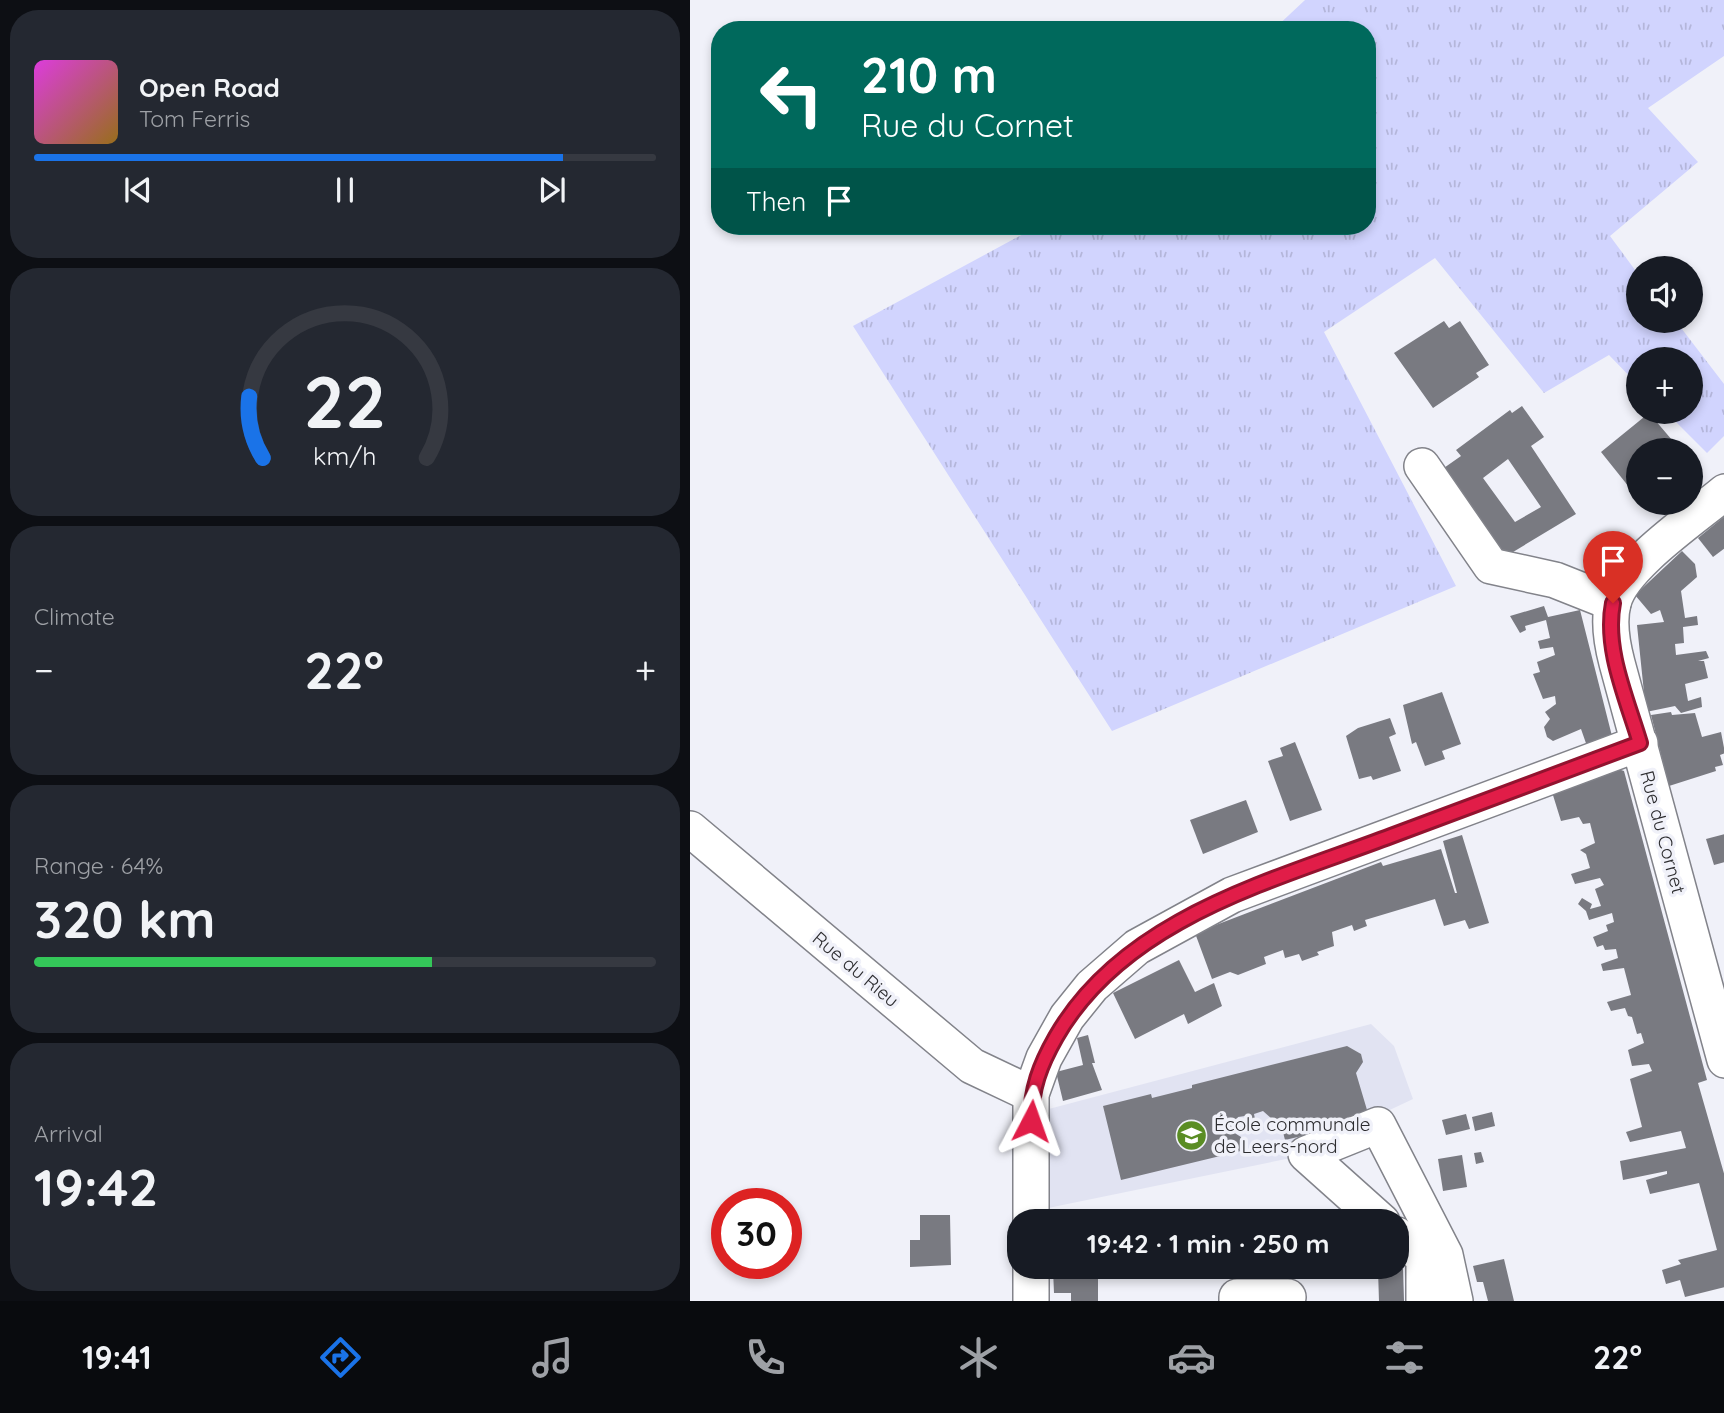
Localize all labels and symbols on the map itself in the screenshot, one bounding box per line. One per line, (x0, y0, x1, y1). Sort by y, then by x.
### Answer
pin (1583, 531, 1643, 603)
street label: Rue du Cornet (1635, 768, 1691, 896)
street label: Rue du Rieu (808, 926, 904, 1012)
position arrow (994, 1084, 1068, 1158)
place label: École communale de Leers-nord (1214, 1112, 1370, 1158)
school or university icon: École communale de Leers-nord (1174, 1118, 1208, 1152)
speed limit sign: 30 (711, 1188, 802, 1279)

